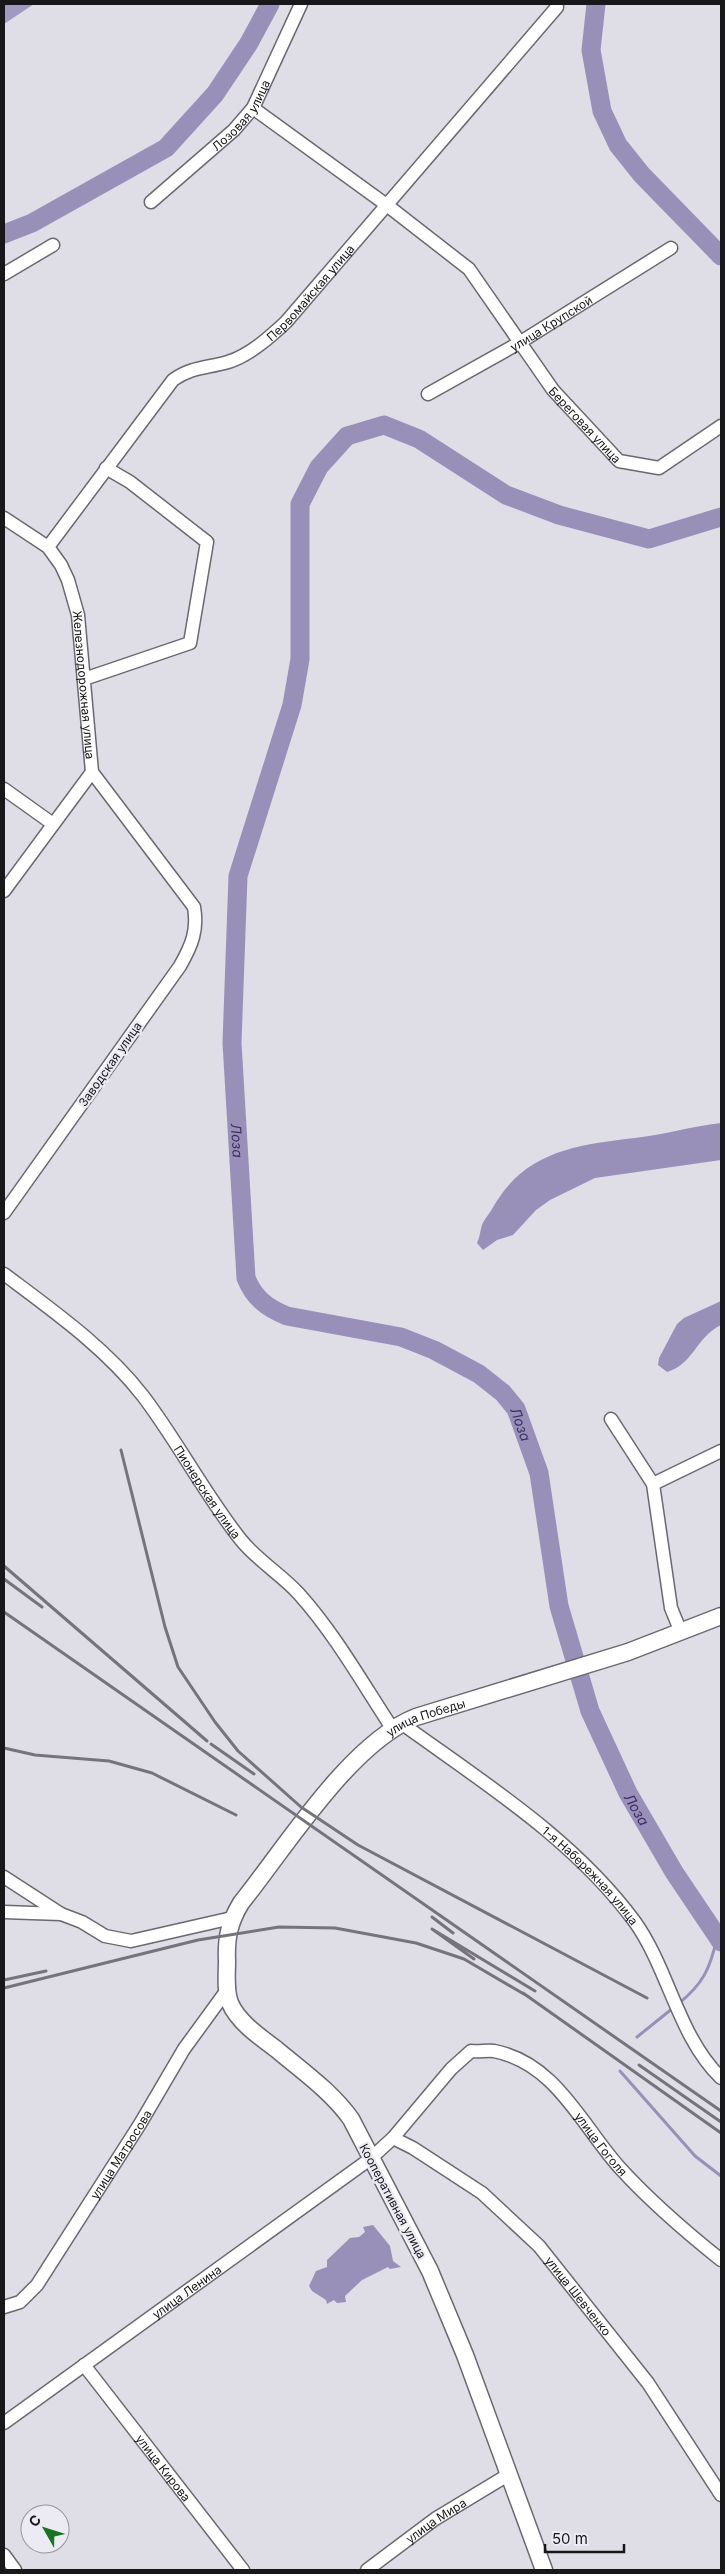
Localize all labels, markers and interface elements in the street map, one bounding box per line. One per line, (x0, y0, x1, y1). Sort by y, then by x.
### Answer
street label: Лозовая улица (208, 77, 273, 154)
street label: Первомайская улица (263, 241, 357, 344)
street label: улица Крупской (507, 292, 595, 354)
street label: Береговая улица (546, 383, 624, 466)
street label: Железнодорожная улица (70, 610, 98, 760)
street label: Заводская улица (75, 1019, 145, 1109)
water label: Лоза (228, 1123, 247, 1159)
water label: Лоза (508, 1405, 535, 1443)
street label: Пионерская улица (171, 1442, 244, 1541)
street label: улица Победы (383, 1695, 467, 1739)
water label: Лоза (621, 1790, 654, 1829)
street label: 1-я Набережная улица (540, 1823, 642, 1928)
street label: улица Матросова (87, 2107, 154, 2202)
street label: улица Гоголя (572, 2109, 631, 2179)
street label: Кооперативная улица (356, 2141, 430, 2261)
street label: улица Шевченко (542, 2253, 615, 2338)
street label: улица Ленина (149, 2261, 224, 2321)
street label: улица Кирова (133, 2431, 194, 2504)
street label: улица Мира (403, 2495, 469, 2546)
north arrow (20, 2504, 70, 2554)
text: С (25, 2511, 44, 2530)
scale bar (545, 2522, 624, 2554)
text: 50 m (552, 2529, 588, 2548)

